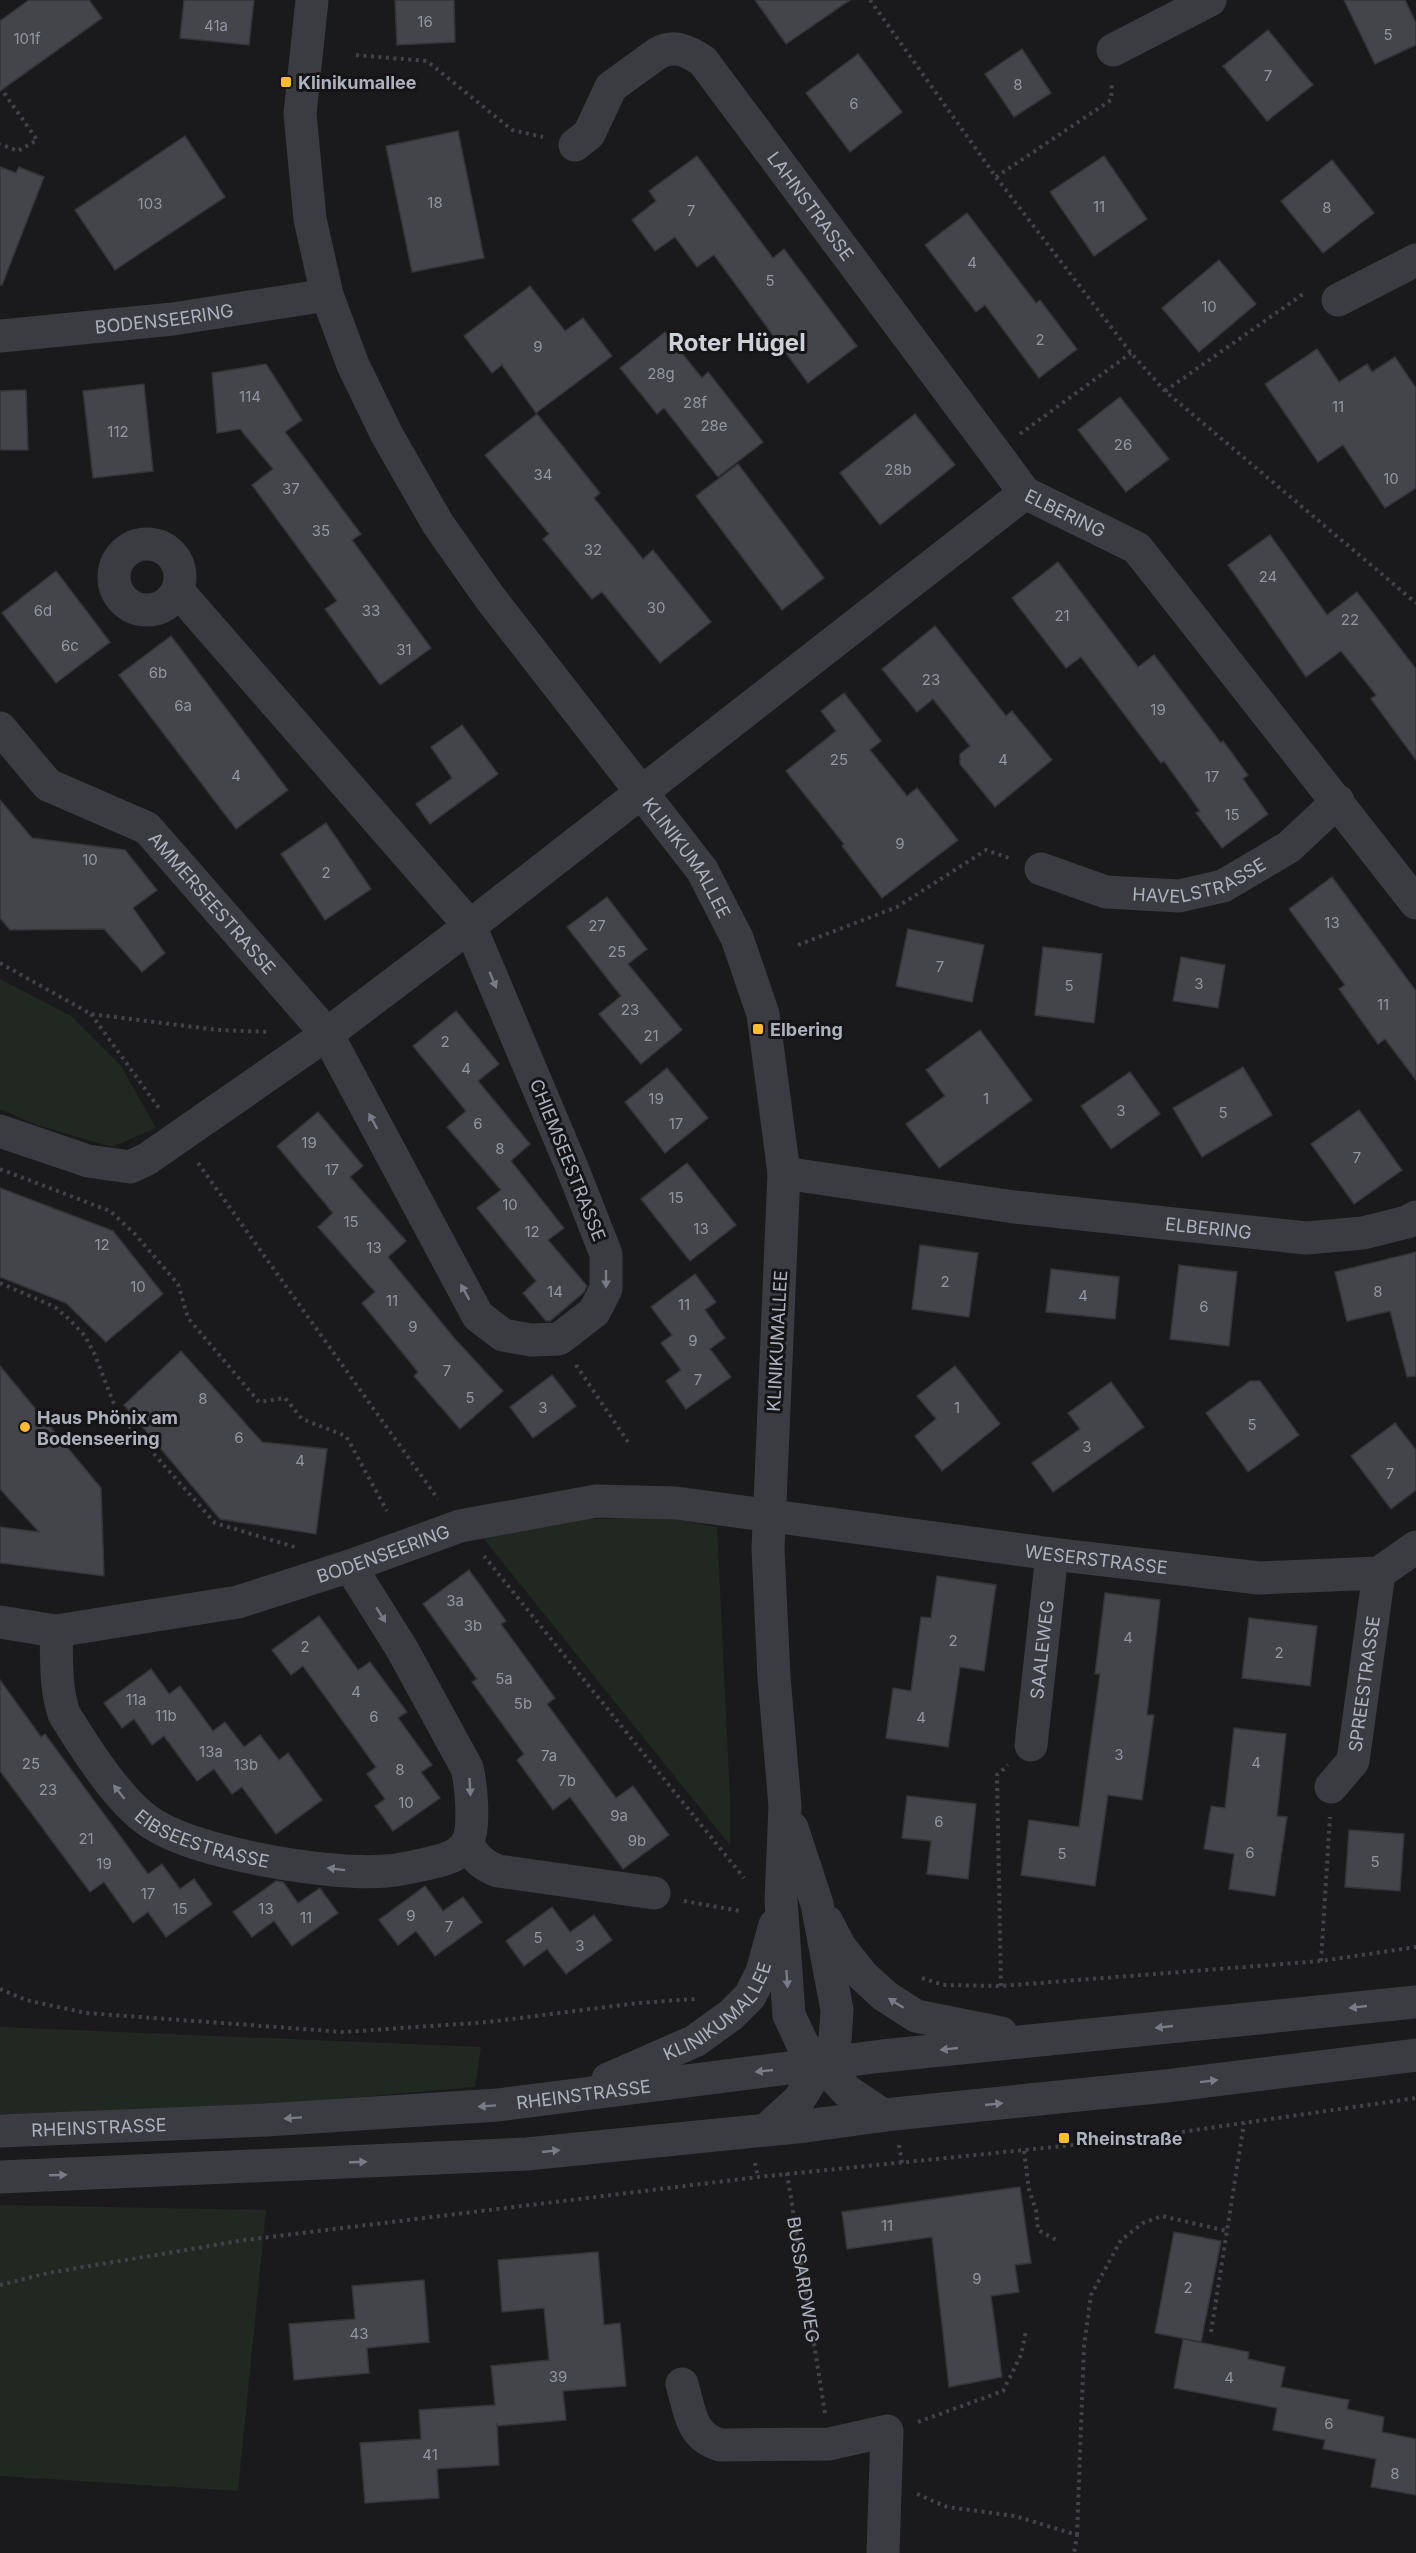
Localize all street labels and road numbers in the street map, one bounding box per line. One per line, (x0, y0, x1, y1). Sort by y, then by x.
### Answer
street label: LAHNSTRASSE (764, 147, 858, 265)
street label: BODENSEERING (94, 299, 235, 337)
street label: ELBERING (1022, 484, 1109, 541)
street label: KLINIKUMALLEE (639, 793, 735, 922)
street label: AMMERSEESTRASSE (145, 828, 280, 978)
street label: HAVELSTRASSE (1132, 853, 1269, 907)
street label: CHIEMSEESTRASSE (526, 1076, 610, 1244)
street label: ELBERING (1164, 1213, 1253, 1243)
street label: KLINIKUMALLEE (763, 1270, 791, 1412)
street label: BODENSEERING (314, 1520, 452, 1587)
street label: WESERSTRASSE (1024, 1540, 1169, 1578)
street label: SAALEWEG (1026, 1599, 1057, 1700)
street label: SPREESTRASSE (1344, 1614, 1383, 1753)
street label: EIBSEESTRASSE (131, 1804, 271, 1871)
street label: KLINIKUMALLEE (660, 1960, 775, 2064)
street label: RHEINSTRASSE (515, 2075, 652, 2113)
street label: RHEINSTRASSE (31, 2114, 167, 2140)
street label: BUSSARDWEG (784, 2215, 824, 2344)

